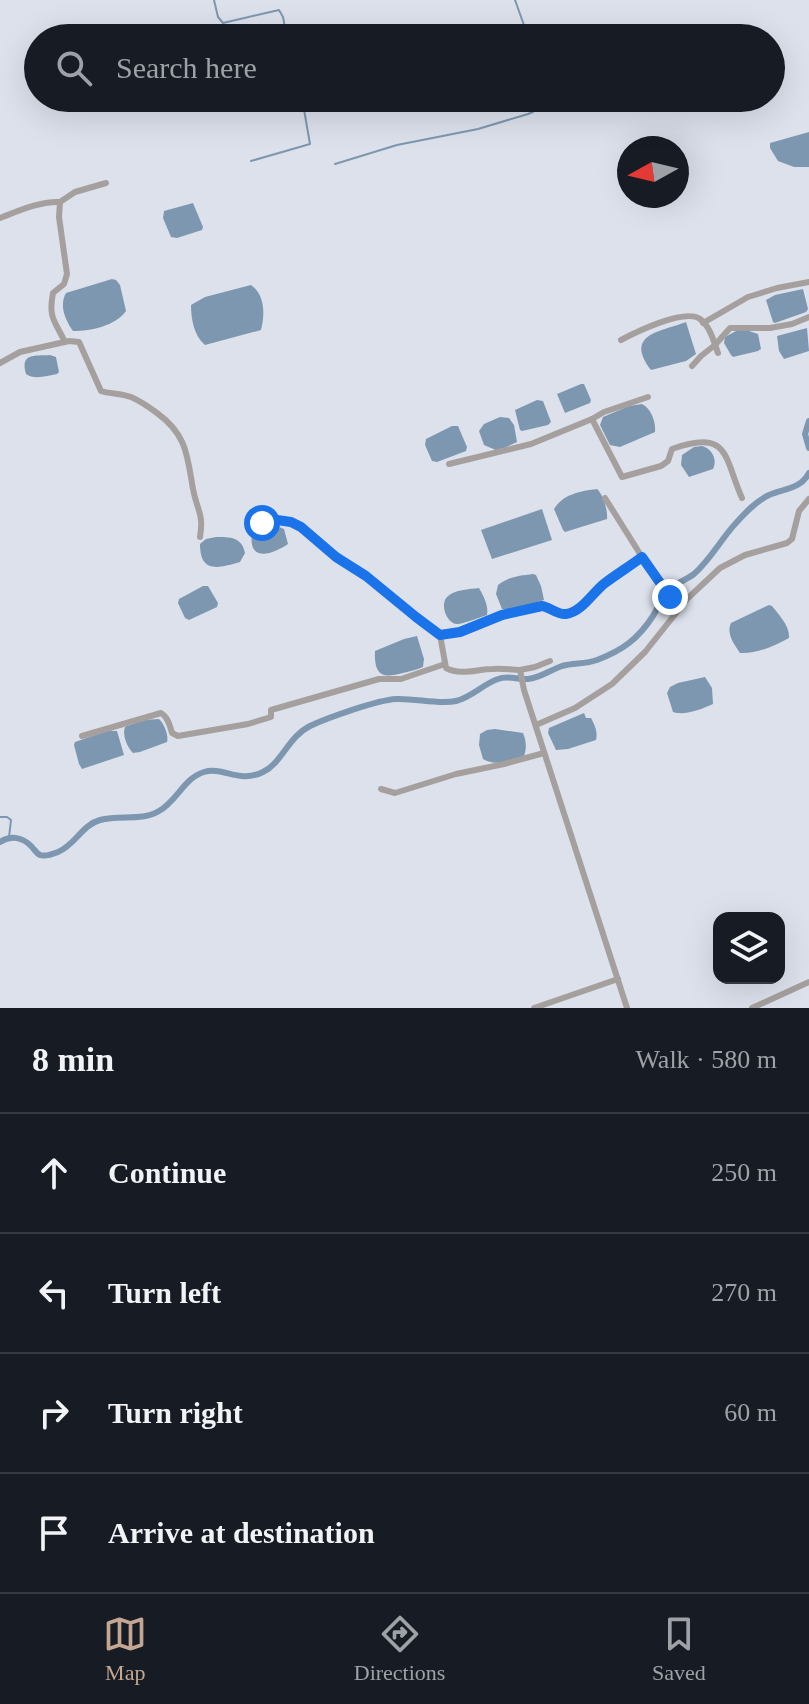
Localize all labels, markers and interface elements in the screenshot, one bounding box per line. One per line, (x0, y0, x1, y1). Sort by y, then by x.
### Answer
search box (24, 24, 785, 112)
icon: search (52, 46, 96, 90)
text: Search here (116, 51, 257, 84)
north arrow (617, 136, 689, 208)
route start (244, 505, 280, 541)
route end (652, 579, 688, 615)
map controls (713, 912, 785, 984)
button: layers (713, 912, 785, 984)
text: 8 min (32, 1041, 114, 1078)
text: Walk · 580 m (635, 1045, 777, 1074)
icon: ahead (32, 1151, 76, 1195)
text: Continue (108, 1156, 226, 1189)
text: 250 m (711, 1158, 777, 1187)
icon: left (32, 1271, 76, 1315)
text: Turn left (108, 1276, 221, 1309)
text: 270 m (711, 1278, 777, 1307)
icon: right (32, 1391, 76, 1435)
text: Turn right (108, 1396, 243, 1429)
text: 60 m (724, 1398, 777, 1427)
icon: arrive (32, 1511, 76, 1555)
text: Arrive at destination (108, 1516, 375, 1549)
tab: Map (103, 1612, 147, 1686)
tab: Directions (354, 1612, 445, 1686)
tab: Saved (652, 1612, 706, 1686)

